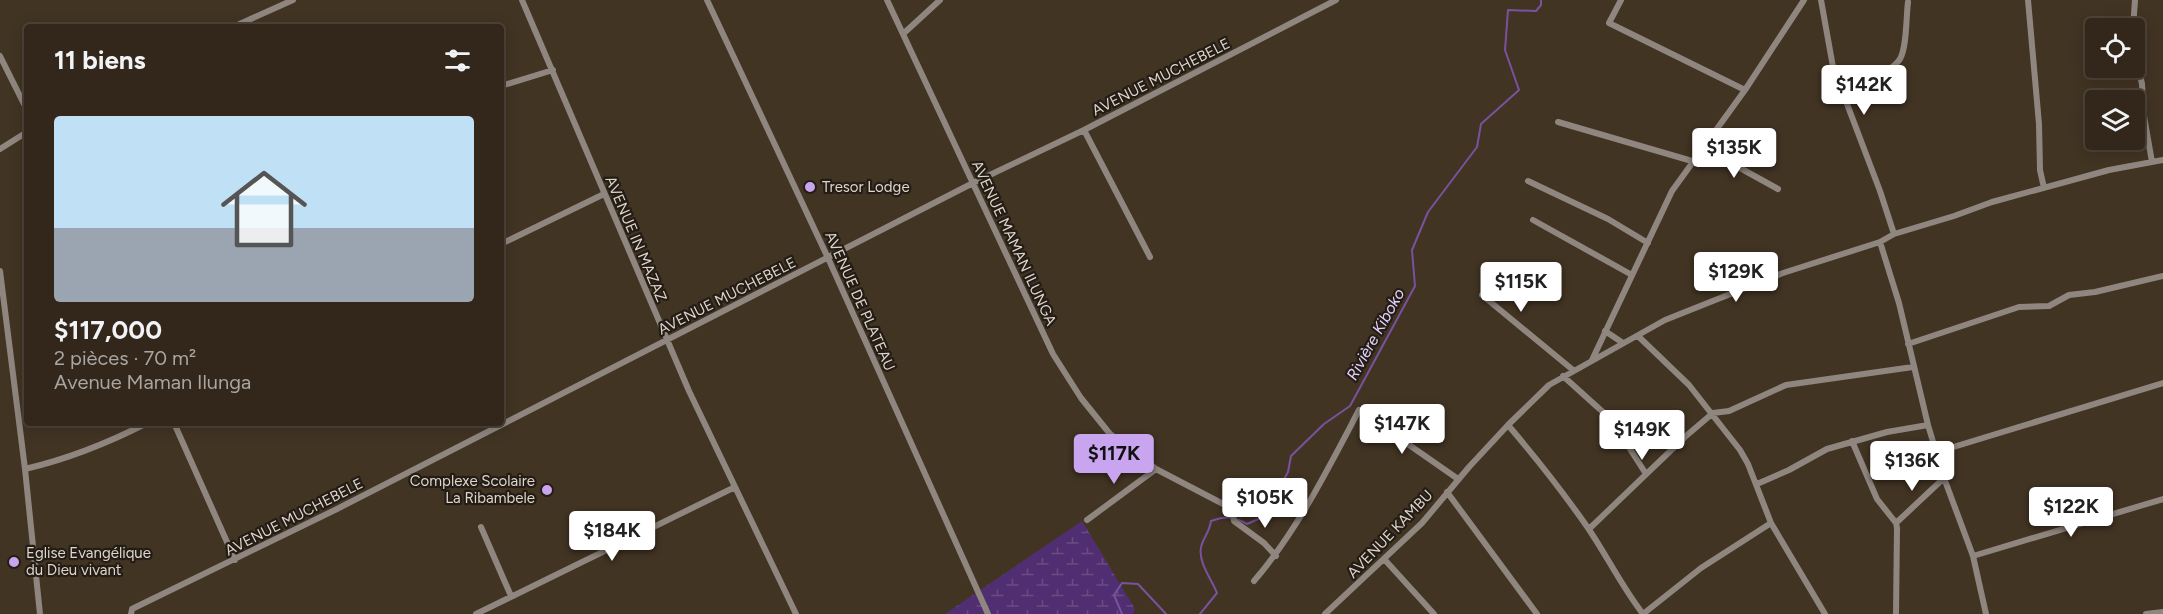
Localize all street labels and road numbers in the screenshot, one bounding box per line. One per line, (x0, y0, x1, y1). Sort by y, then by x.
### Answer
street label: AVENUE MUCHEBELE (1089, 34, 1233, 120)
street label: AVENUE MAMAN ILUNGA (968, 158, 1060, 328)
street label: AVENUE IN MAZAZ (601, 173, 671, 305)
street label: AVENUE DE PLATEAU (821, 228, 899, 374)
street label: AVENUE MUCHEBELE (655, 253, 799, 339)
street label: AVENUE MUCHEBELE (222, 474, 366, 560)
street label: AVENUE KAMBU (1343, 486, 1437, 582)

